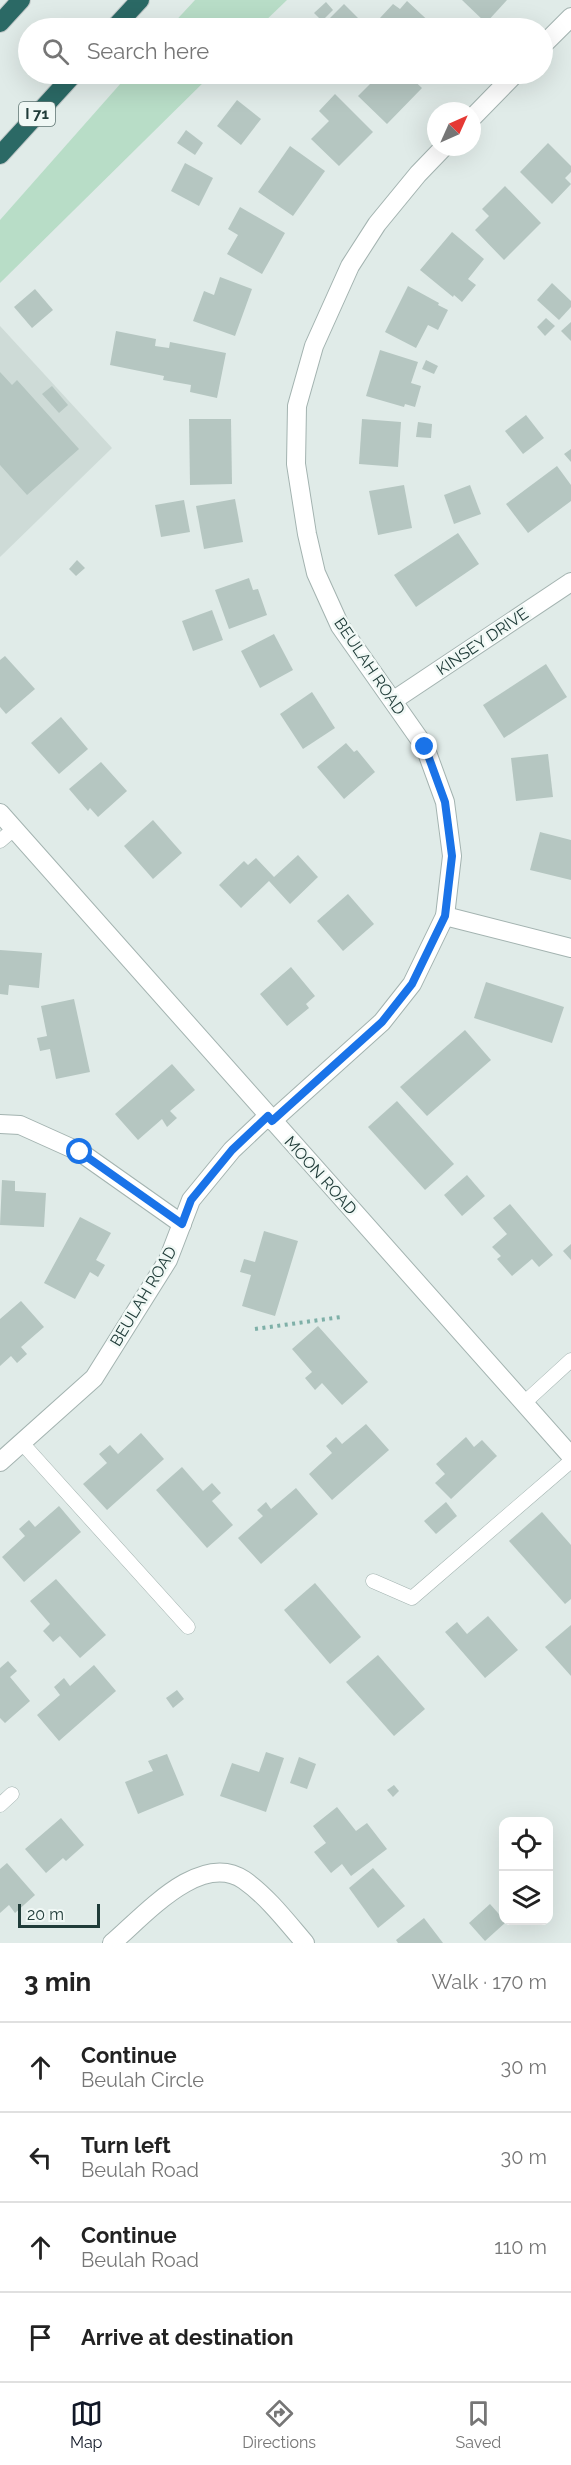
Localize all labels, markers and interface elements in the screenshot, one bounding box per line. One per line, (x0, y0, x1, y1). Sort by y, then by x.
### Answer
search box (18, 18, 553, 84)
icon: search (39, 35, 72, 68)
text: Search here (87, 38, 209, 64)
road number: I 71 (19, 102, 55, 126)
north arrow (427, 102, 481, 156)
street label: KINSEY DRIVE (433, 604, 532, 679)
street label: BEULAH ROAD (330, 614, 409, 718)
route end (411, 733, 437, 759)
street label: MOON ROAD (281, 1132, 361, 1218)
route start (66, 1138, 92, 1164)
street label: BEULAH ROAD (106, 1243, 181, 1350)
map controls (499, 1817, 553, 1925)
button: locate (499, 1817, 553, 1871)
button: layers (499, 1871, 553, 1925)
scale bar (18, 1901, 100, 1928)
text: 20 m (27, 1905, 64, 1924)
text: 3 min (24, 1967, 91, 1997)
text: Walk · 170 m (431, 1970, 547, 1994)
text: Continue (81, 2042, 177, 2068)
icon: ahead (24, 2051, 57, 2084)
text: 30 m (501, 2055, 547, 2079)
text: Beulah Circle (81, 2068, 204, 2092)
text: Turn left (81, 2132, 171, 2158)
icon: left (24, 2141, 57, 2174)
text: 30 m (501, 2145, 547, 2169)
text: Beulah Road (81, 2158, 199, 2182)
text: Continue (81, 2222, 177, 2248)
icon: ahead (24, 2231, 57, 2264)
text: 110 m (494, 2235, 547, 2259)
text: Beulah Road (81, 2248, 199, 2272)
icon: arrive (24, 2321, 57, 2354)
text: Arrive at destination (81, 2324, 294, 2350)
tab: Map (70, 2397, 103, 2452)
tab: Directions (242, 2397, 316, 2452)
tab: Saved (455, 2397, 501, 2452)

